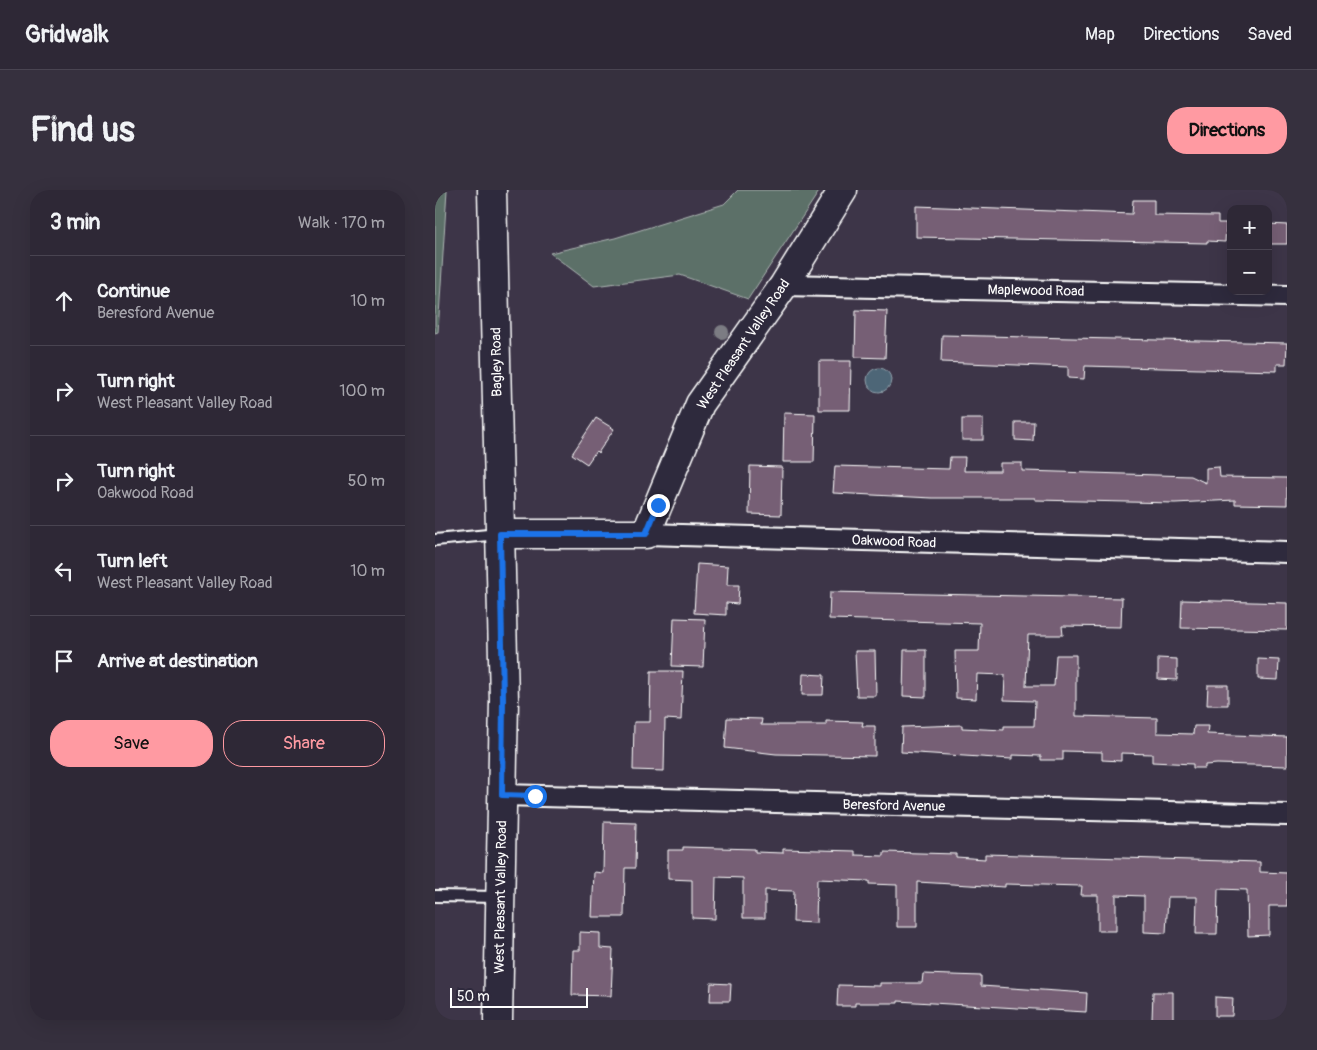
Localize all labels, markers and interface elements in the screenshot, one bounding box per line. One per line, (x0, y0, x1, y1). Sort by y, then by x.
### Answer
text: Gridwalk (25, 20, 109, 49)
text: Map (1085, 23, 1115, 46)
text: Directions (1143, 23, 1219, 46)
text: Saved (1247, 23, 1292, 46)
button: Directions (1167, 107, 1287, 154)
text: Find us (30, 108, 135, 152)
map controls (1227, 205, 1272, 295)
button: + (1227, 205, 1272, 250)
text: 3 min (50, 209, 100, 236)
text: Walk · 170 m (298, 213, 385, 233)
button: − (1227, 250, 1272, 295)
street label: West Pleasant Valley Road (693, 276, 793, 413)
text: Continue (97, 279, 170, 303)
street label: Maplewood Road (987, 281, 1085, 300)
icon: ahead (50, 287, 78, 315)
text: 10 m (350, 291, 385, 311)
text: Beresford Avenue (97, 303, 214, 323)
street label: Bagley Road (487, 327, 506, 397)
text: Turn right (97, 369, 175, 393)
icon: right (50, 377, 78, 405)
text: 100 m (339, 381, 385, 401)
text: West Pleasant Valley Road (97, 393, 273, 413)
text: Turn right (97, 459, 175, 483)
icon: right (50, 467, 78, 495)
text: 50 m (348, 471, 385, 491)
text: Oakwood Road (97, 483, 194, 503)
route end (647, 494, 670, 517)
street label: Oakwood Road (851, 532, 937, 551)
text: Turn left (97, 549, 167, 573)
icon: left (50, 557, 78, 585)
text: 10 m (350, 561, 385, 581)
text: West Pleasant Valley Road (97, 573, 273, 593)
icon: arrive (50, 647, 78, 675)
text: Arrive at destination (97, 649, 258, 673)
button: Save (50, 720, 213, 767)
button: Share (223, 720, 385, 767)
route start (524, 785, 547, 808)
street label: Beresford Avenue (842, 796, 946, 815)
street label: West Pleasant Valley Road (491, 820, 510, 974)
scale bar (450, 985, 587, 1008)
text: 50 m (457, 988, 490, 1005)

